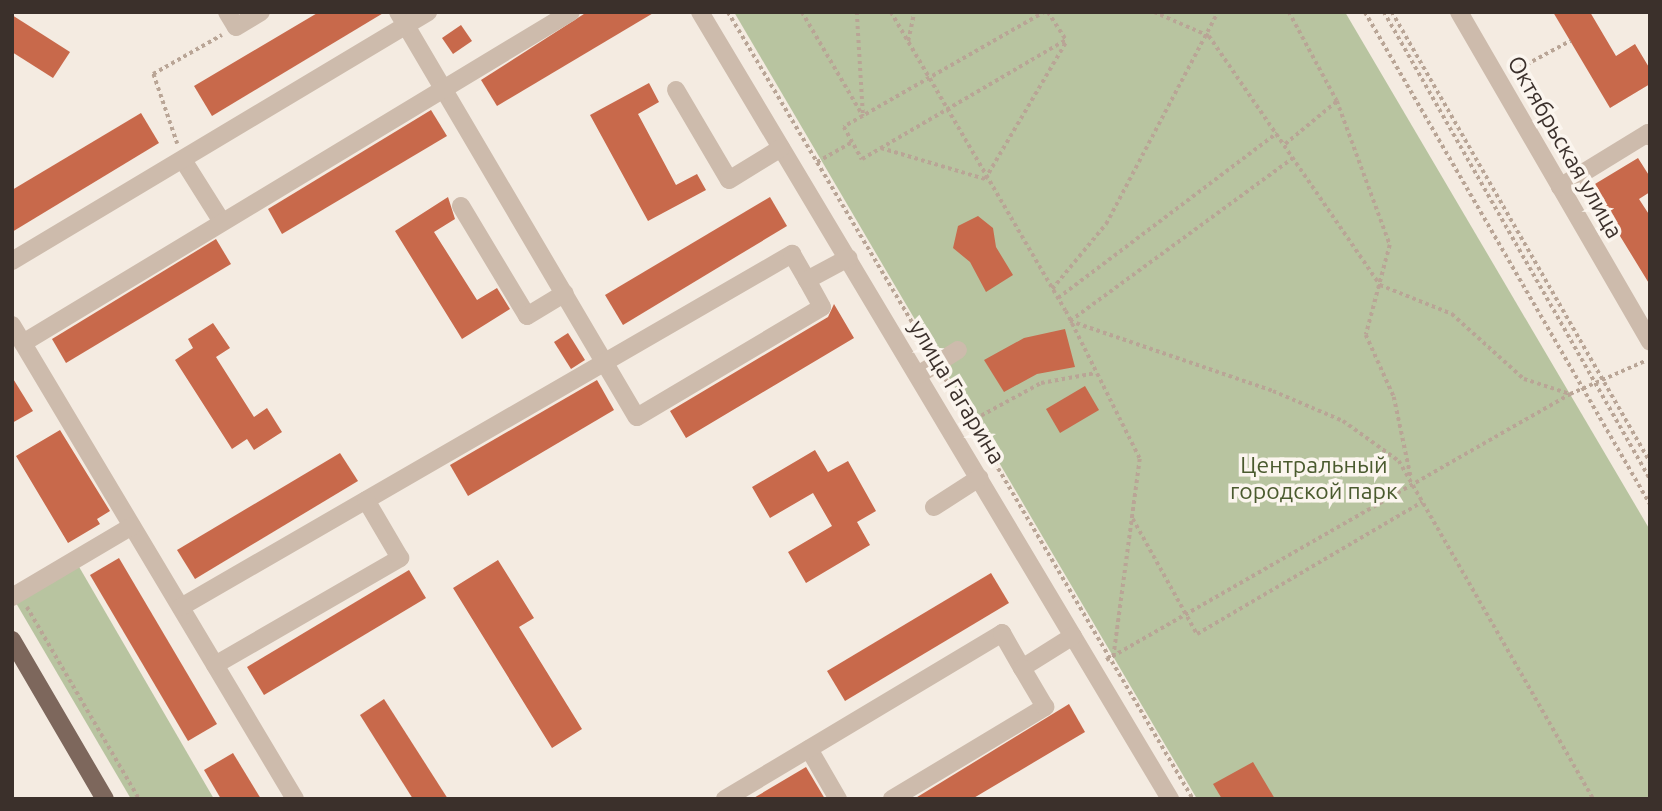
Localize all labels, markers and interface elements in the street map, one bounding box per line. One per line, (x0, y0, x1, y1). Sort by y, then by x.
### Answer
street label: Октябрьская улица (1502, 51, 1628, 243)
street label: улица Гагарина (903, 315, 1011, 469)
park label: Центральный городской парк (1230, 451, 1398, 505)

